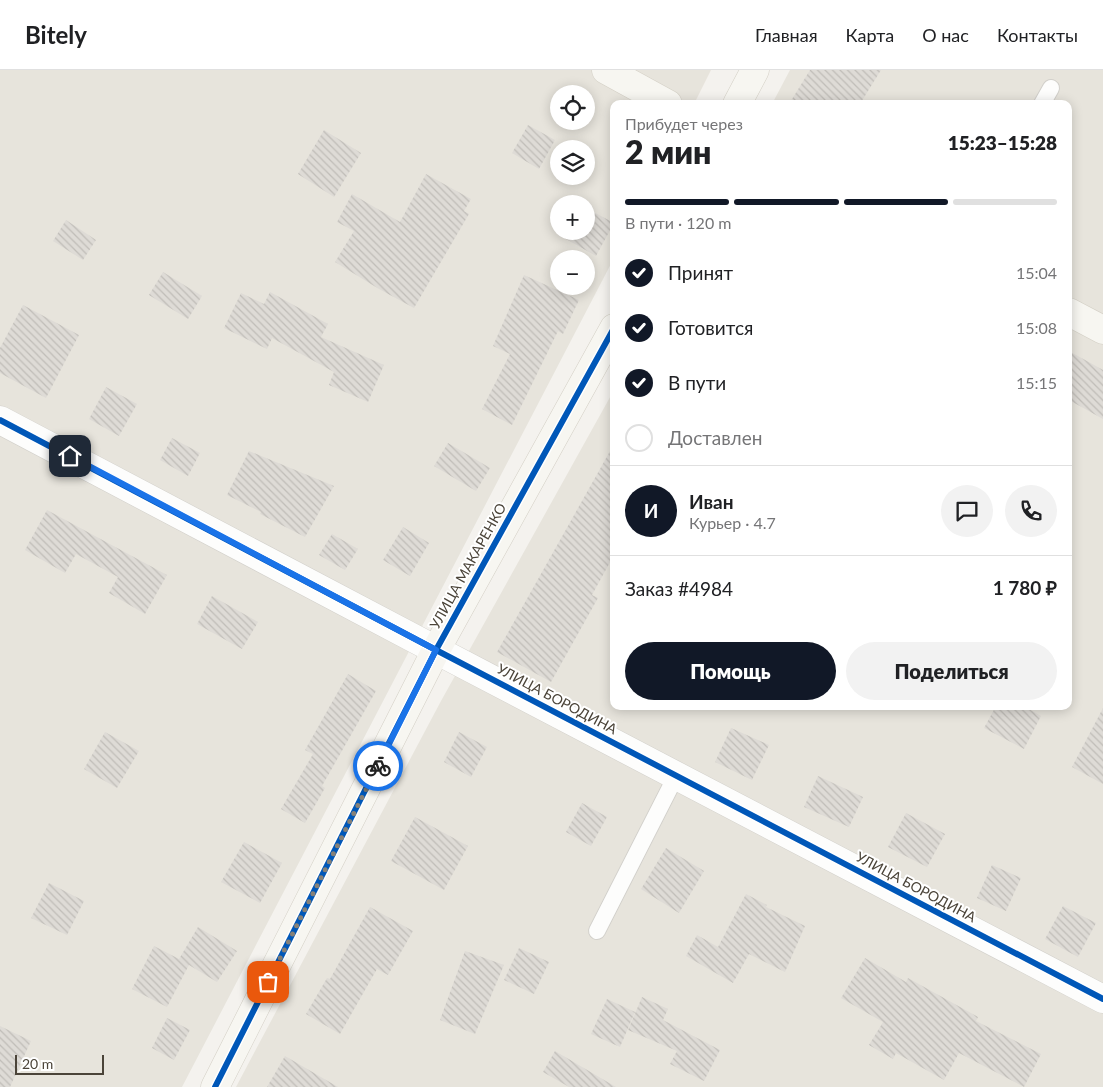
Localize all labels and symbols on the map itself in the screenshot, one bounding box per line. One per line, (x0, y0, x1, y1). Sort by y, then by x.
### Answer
pin (49, 435, 91, 477)
street label: УЛИЦА МАКАРЕНКО (426, 500, 509, 632)
street label: УЛИЦА БОРОДИНА (494, 660, 621, 738)
courier (353, 741, 403, 791)
street label: УЛИЦА БОРОДИНА (853, 848, 980, 926)
pin (247, 961, 289, 1003)
scale bar (15, 1052, 104, 1075)

